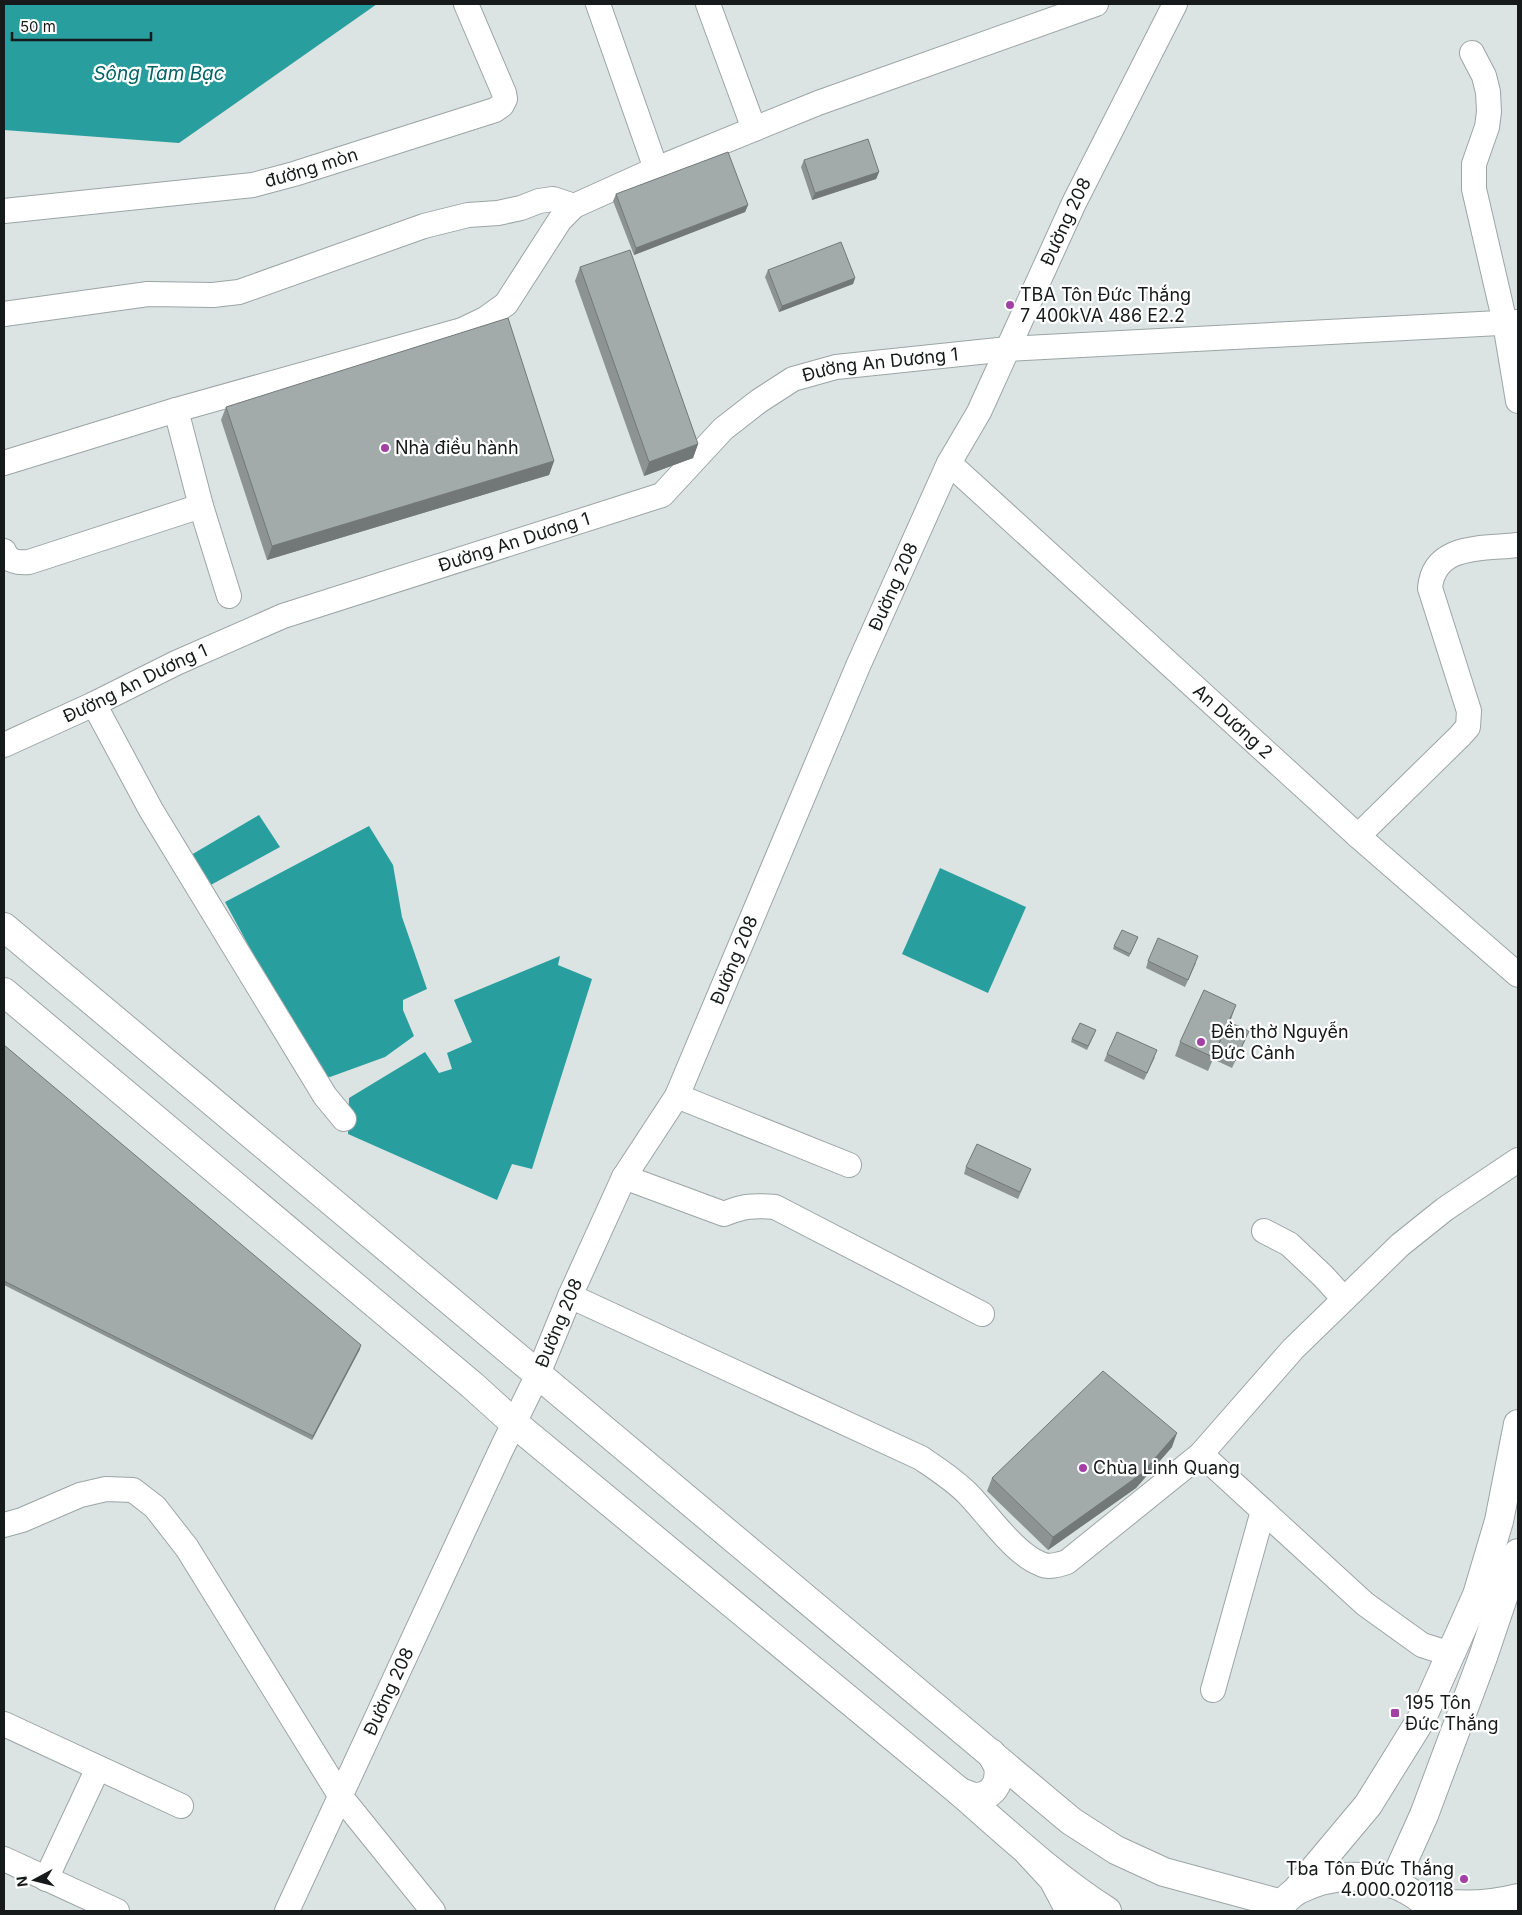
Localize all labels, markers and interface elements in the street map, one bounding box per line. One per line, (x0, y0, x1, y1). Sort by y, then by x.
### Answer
scale bar (12, 10, 151, 42)
text: 50 m (20, 17, 56, 36)
water label: Sông Tam Bạc (93, 62, 225, 85)
street label: đường mòn (262, 143, 360, 191)
street label: Đường 208 (1036, 174, 1095, 269)
place label: TBA Tôn Đức Thắng 7 400kVA 486 E2.2 (1020, 284, 1191, 326)
marker: TBA Tôn Đức Thắng 7 400kVA 486 E2.2 (1004, 299, 1016, 311)
street label: Đường An Dương 1 (800, 343, 959, 386)
place label: Nhà điều hành (395, 437, 519, 458)
marker: Nhà điều hành (379, 442, 391, 454)
street label: Đường An Dương 1 (436, 508, 592, 576)
street label: Đường 208 (864, 539, 922, 634)
street label: Đường An Dương 1 (60, 640, 210, 727)
street label: An Dương 2 (1189, 680, 1277, 763)
street label: Đường 208 (706, 912, 762, 1008)
place label: Đền thờ Nguyễn Đức Cảnh (1211, 1021, 1349, 1063)
marker: Đền thờ Nguyễn Đức Cảnh (1195, 1036, 1207, 1048)
street label: Đường 208 (531, 1275, 587, 1370)
place label: Chùa Linh Quang (1093, 1457, 1240, 1478)
marker: Chùa Linh Quang (1077, 1462, 1089, 1474)
street label: Đường 208 (359, 1644, 418, 1739)
place label: 195 Tôn Đức Thắng (1405, 1692, 1499, 1734)
marker: 195 Tôn Đức Thắng (1389, 1707, 1401, 1719)
north arrow (10, 1855, 60, 1905)
place label: Tba Tôn Đức Thắng 4.000.020118 (1286, 1858, 1454, 1900)
marker: Tba Tôn Đức Thắng 4.000.020118 (1458, 1873, 1470, 1885)
text: N (13, 1875, 31, 1888)

